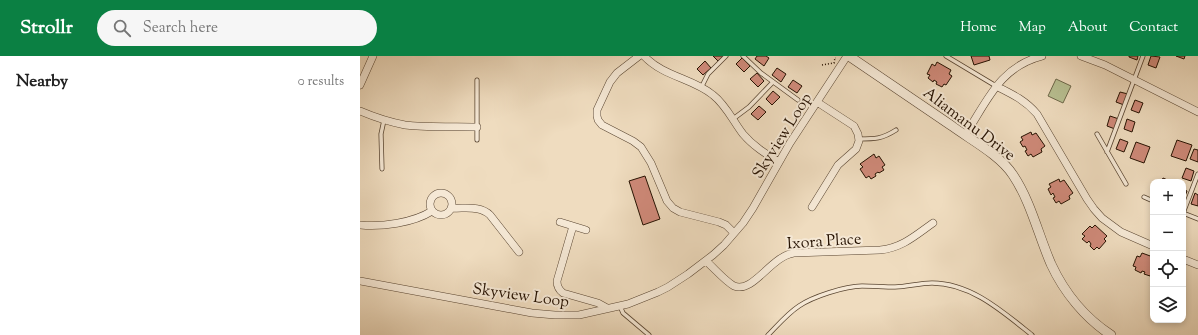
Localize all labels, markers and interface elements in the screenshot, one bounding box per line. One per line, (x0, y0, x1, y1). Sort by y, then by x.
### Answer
search box (97, 10, 377, 46)
text: Strollr (20, 15, 73, 42)
icon: search (111, 17, 133, 39)
text: Search here (143, 18, 218, 39)
text: Home (960, 18, 997, 38)
text: Map (1019, 18, 1046, 38)
text: About (1068, 18, 1107, 38)
text: Contact (1129, 18, 1178, 38)
text: Nearby (16, 70, 68, 94)
text: 0 results (298, 73, 344, 91)
street label: Aliamanu Drive (917, 83, 1020, 167)
street label: Skyview Loop (748, 89, 819, 184)
map controls (1150, 179, 1186, 323)
button: + (1150, 179, 1186, 215)
button: − (1150, 215, 1186, 251)
street label: Ixora Place (786, 228, 862, 257)
button: locate (1150, 251, 1186, 287)
street label: Skyview Loop (471, 278, 571, 315)
button: layers (1150, 287, 1186, 323)

